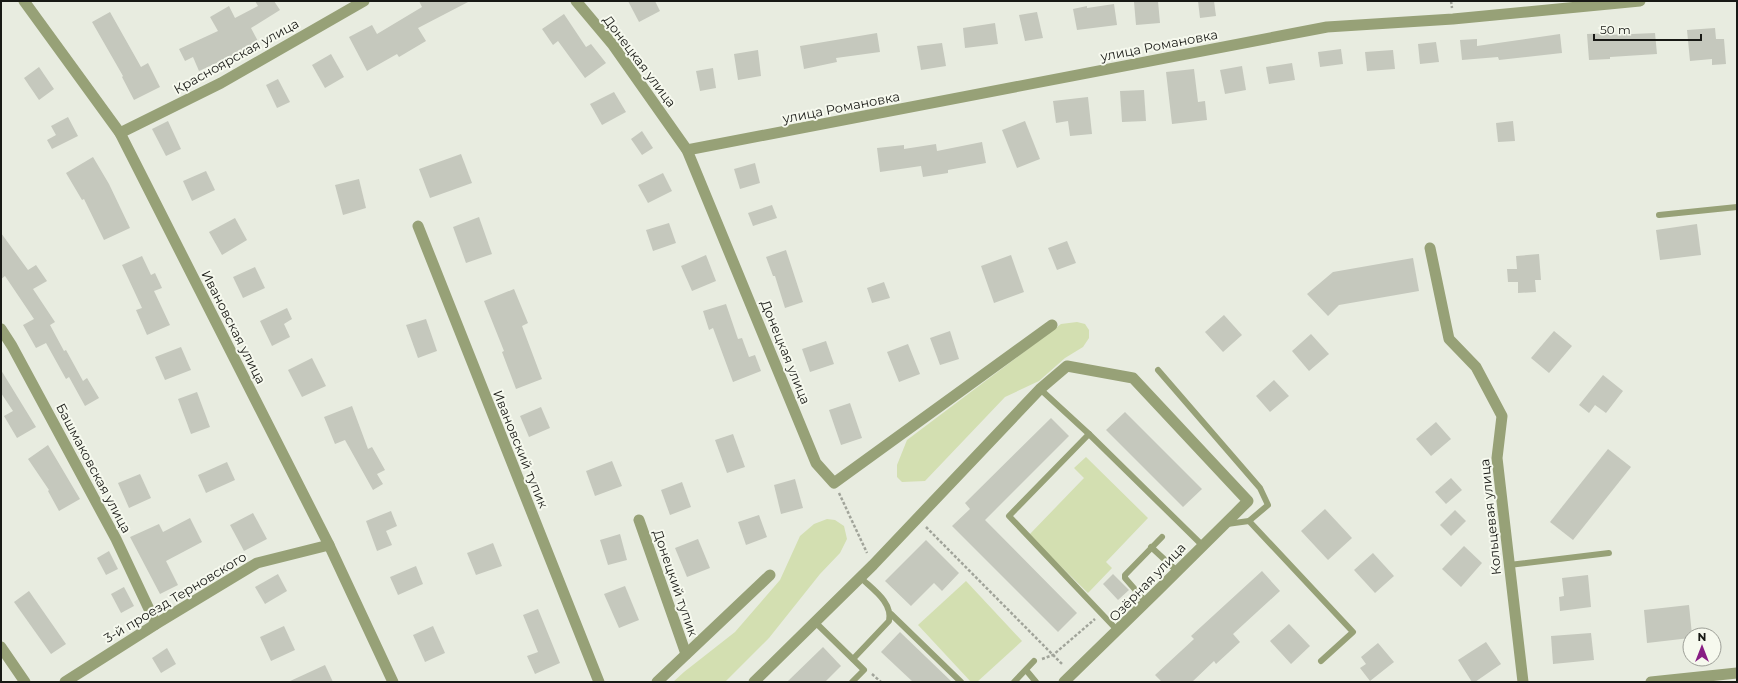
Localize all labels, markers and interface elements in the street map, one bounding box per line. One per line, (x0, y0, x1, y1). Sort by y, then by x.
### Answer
street label: Донецкая улица (600, 12, 680, 110)
street label: Красноярская улица (171, 15, 301, 97)
scale bar (1594, 16, 1701, 42)
text: 50 m (1600, 22, 1631, 37)
street label: улица Романовка (1098, 26, 1219, 64)
street label: улица Романовка (780, 88, 901, 126)
street label: Ивановская улица (198, 268, 270, 386)
street label: Донецкая улица (758, 298, 814, 406)
street label: Ивановский тупик (490, 388, 552, 511)
street label: Башмаковская улица (53, 400, 135, 536)
street label: Кольцевая улица (1476, 458, 1504, 576)
street label: Донецкий тупик (650, 528, 702, 639)
street label: Озёрная улица (1105, 539, 1189, 625)
street label: 3-й проезд Терновского (101, 548, 249, 646)
north arrow (1682, 627, 1722, 667)
text: N (1698, 630, 1706, 644)

